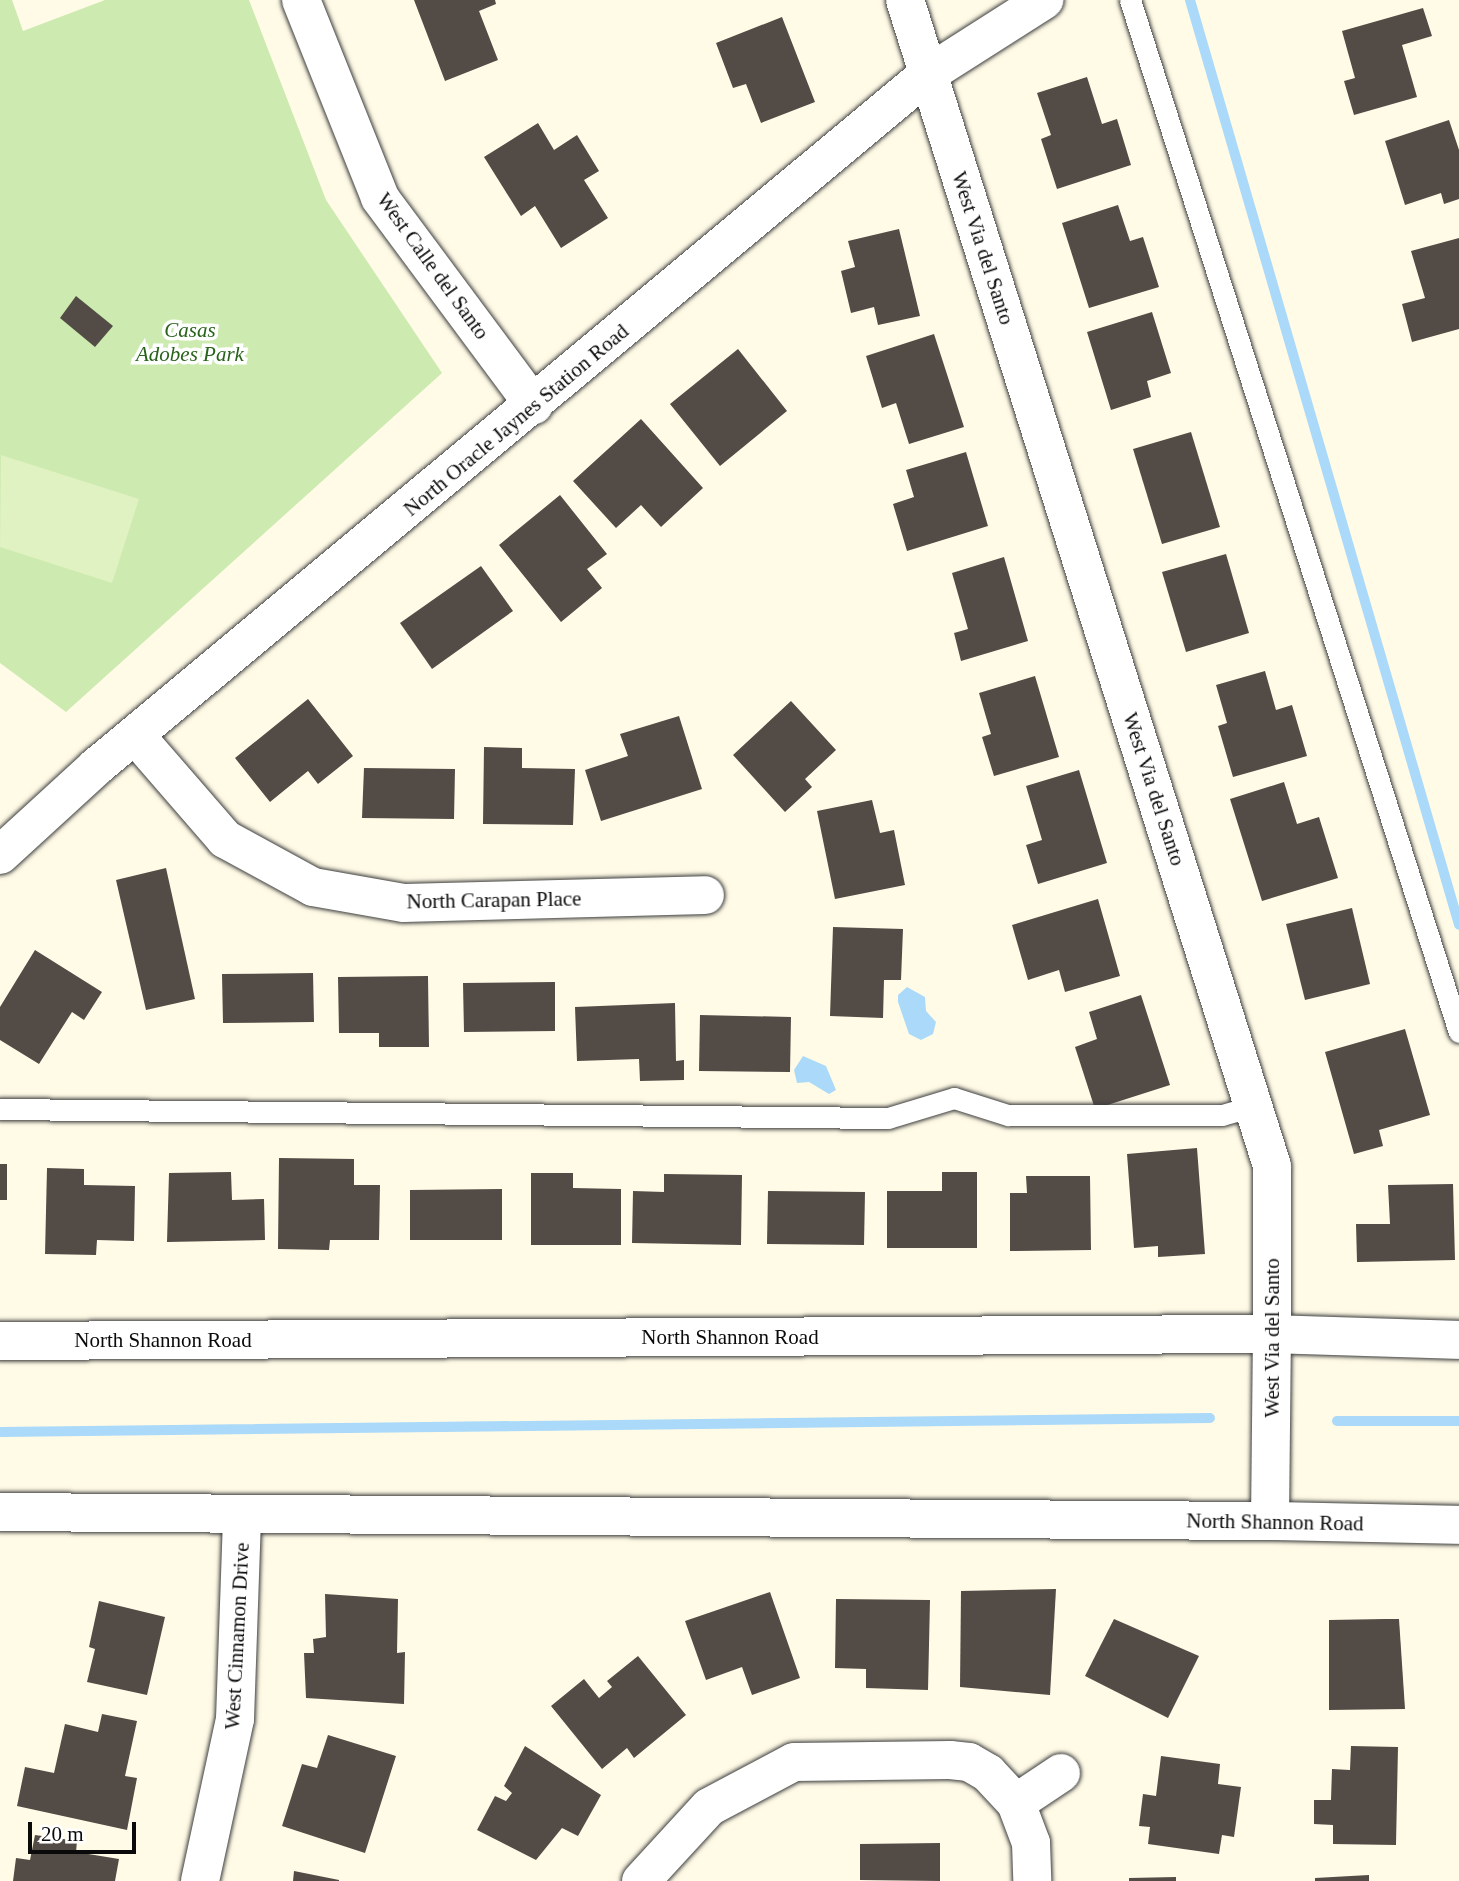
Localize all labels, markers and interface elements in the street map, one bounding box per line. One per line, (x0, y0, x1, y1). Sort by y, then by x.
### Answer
street label: West Via del Santo (946, 168, 1020, 328)
street label: West Calle del Santo (371, 188, 495, 344)
park label: Casas Adobes Park (136, 317, 244, 367)
street label: North Oracle Jaynes Station Road (398, 319, 634, 521)
street label: West Via del Santo (1117, 709, 1191, 869)
street label: North Carapan Place (406, 886, 582, 914)
street label: West Via del Santo (1259, 1258, 1285, 1418)
street label: North Shannon Road (641, 1324, 819, 1350)
street label: North Shannon Road (74, 1327, 252, 1353)
street label: North Shannon Road (1186, 1508, 1364, 1536)
street label: West Cinnamon Drive (220, 1542, 254, 1730)
scale bar (32, 1808, 140, 1852)
text: 20 m (41, 1822, 84, 1846)

